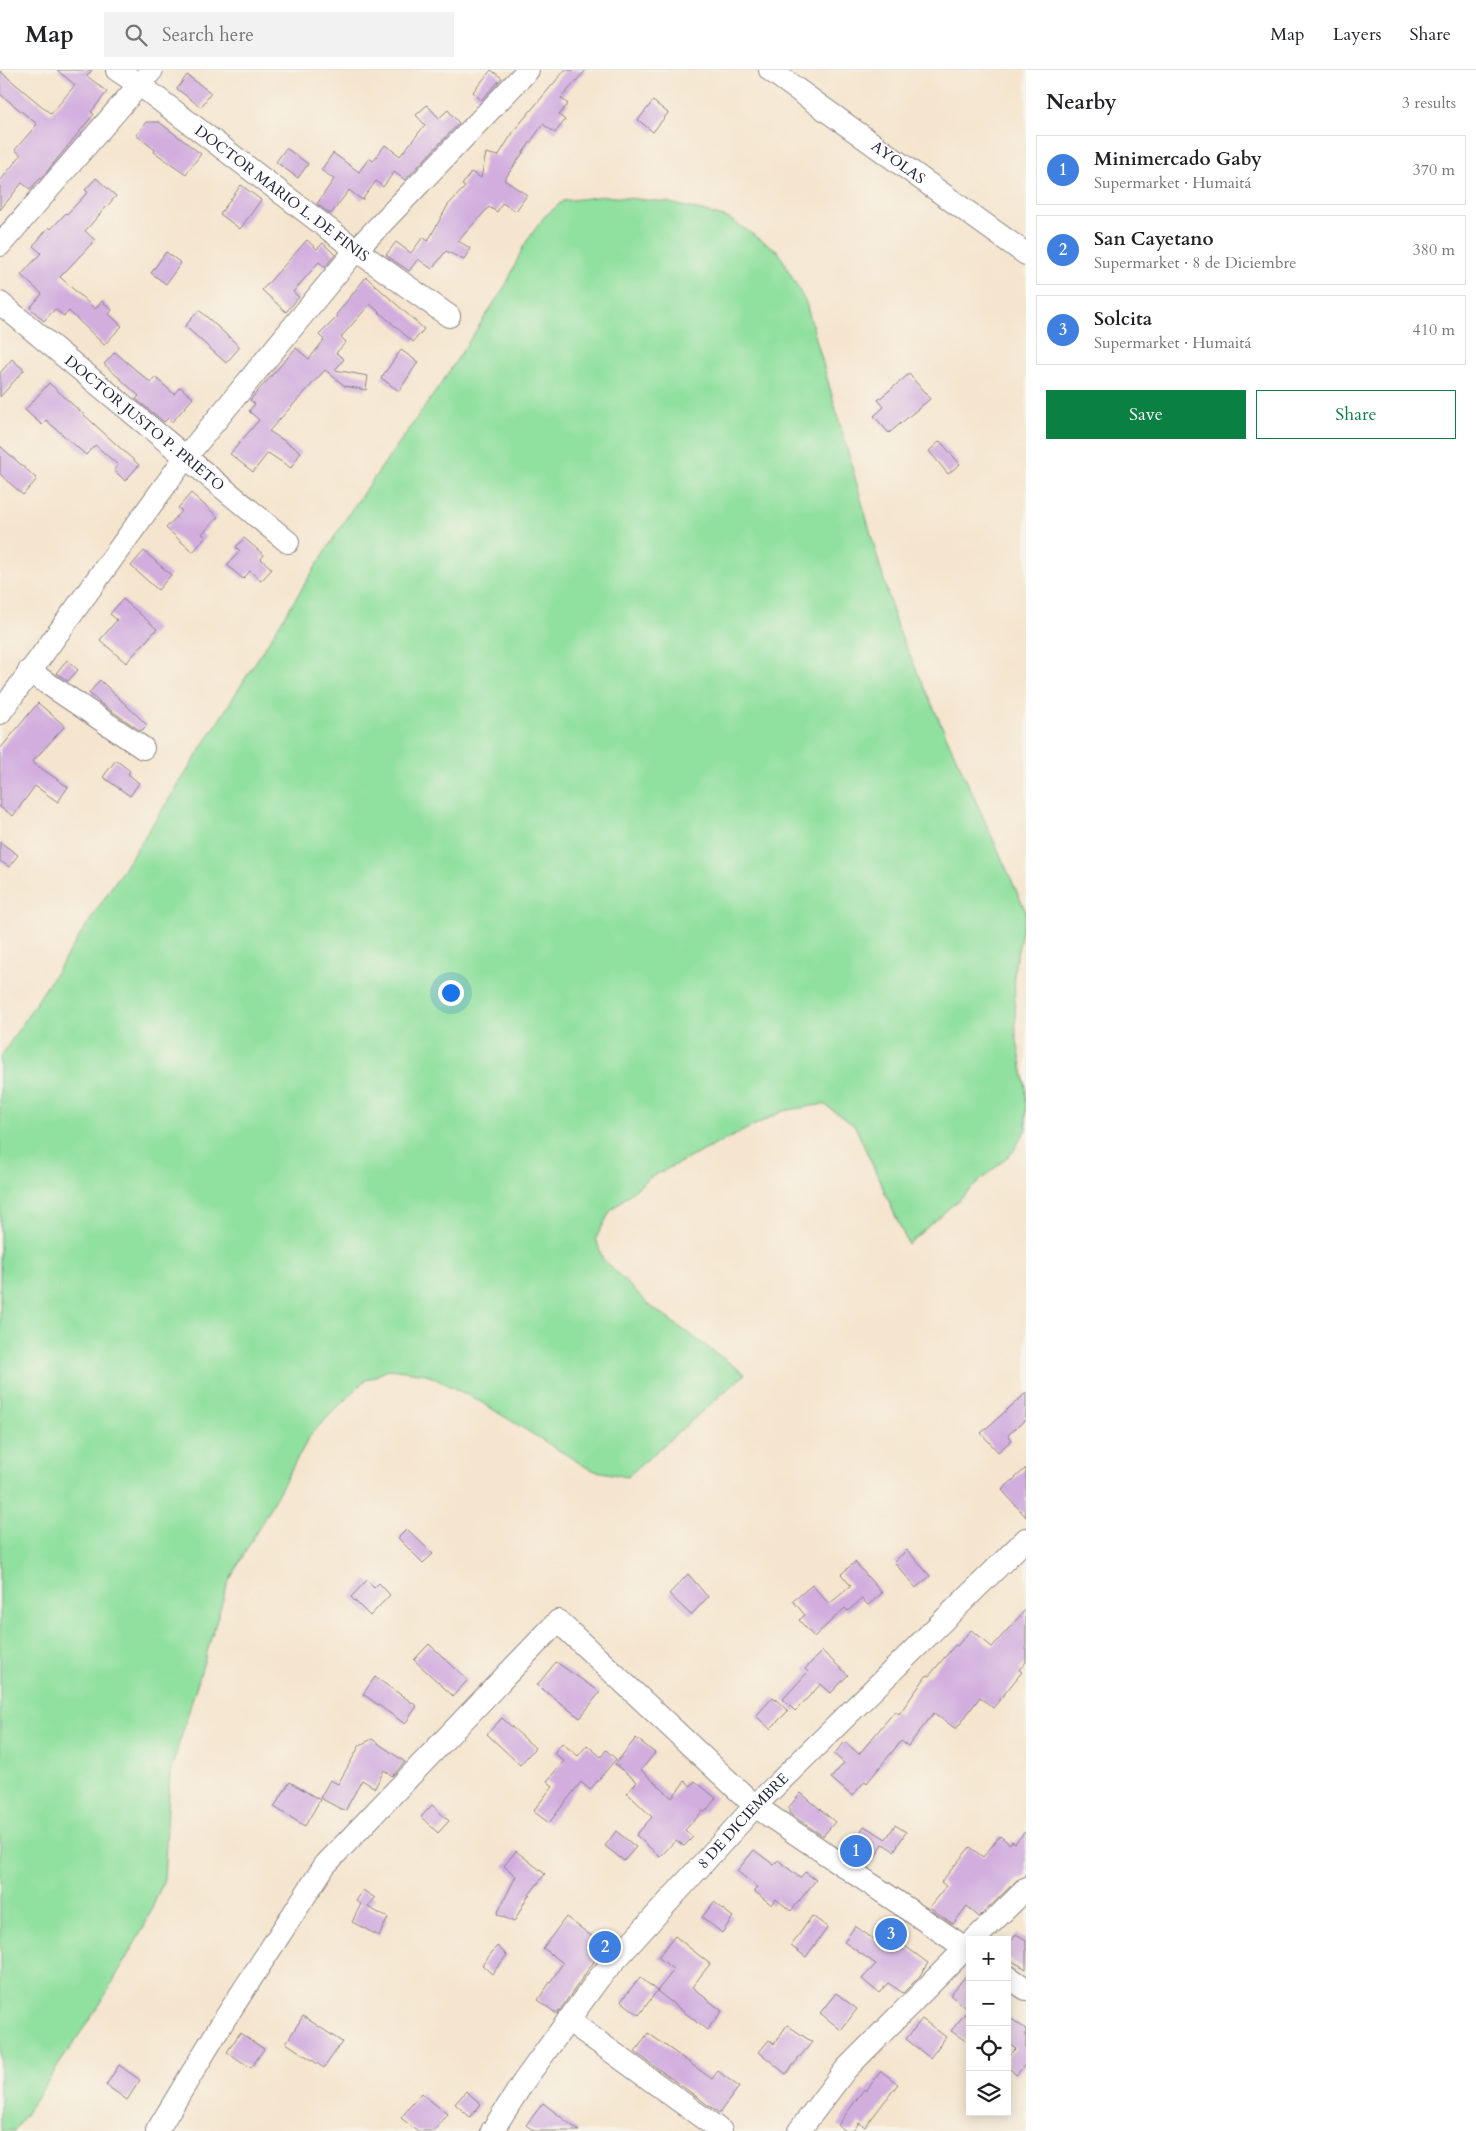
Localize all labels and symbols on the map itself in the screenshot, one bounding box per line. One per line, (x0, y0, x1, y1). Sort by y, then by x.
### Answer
street label: DOCTOR MARIO L. DE FINIS (191, 121, 373, 266)
street label: AYOLAS (867, 136, 929, 188)
street label: DOCTOR JUSTO P. PRIETO (60, 351, 229, 495)
your location (438, 980, 464, 1006)
street label: 8 DE DICIEMBRE (693, 1769, 793, 1873)
pin: 1 (840, 1832, 872, 1870)
pin: 3 (875, 1915, 907, 1953)
pin: 2 (589, 1928, 621, 1966)

